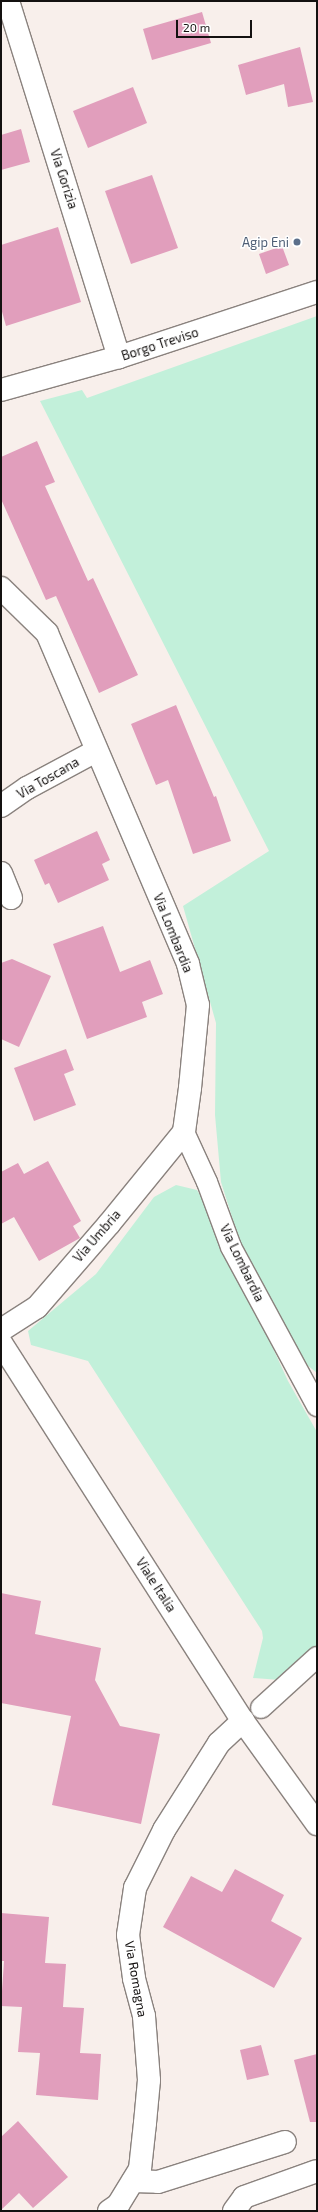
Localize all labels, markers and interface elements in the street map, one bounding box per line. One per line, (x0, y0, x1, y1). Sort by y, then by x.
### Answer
scale bar (178, 12, 254, 38)
text: 20 m (183, 20, 210, 34)
street label: Via Gorizia (47, 147, 81, 211)
place label: Agip Eni (242, 234, 289, 250)
marker: Agip Eni (292, 237, 302, 247)
street label: Borgo Treviso (119, 324, 201, 364)
street label: Via Toscana (14, 754, 82, 802)
street label: Via Lombardia (150, 891, 196, 975)
street label: Via Umbria (70, 1207, 124, 1265)
street label: Via Lombardia (217, 1222, 267, 1304)
street label: Viale Italia (133, 1555, 179, 1615)
street label: Via Romagna (122, 1940, 150, 2018)

